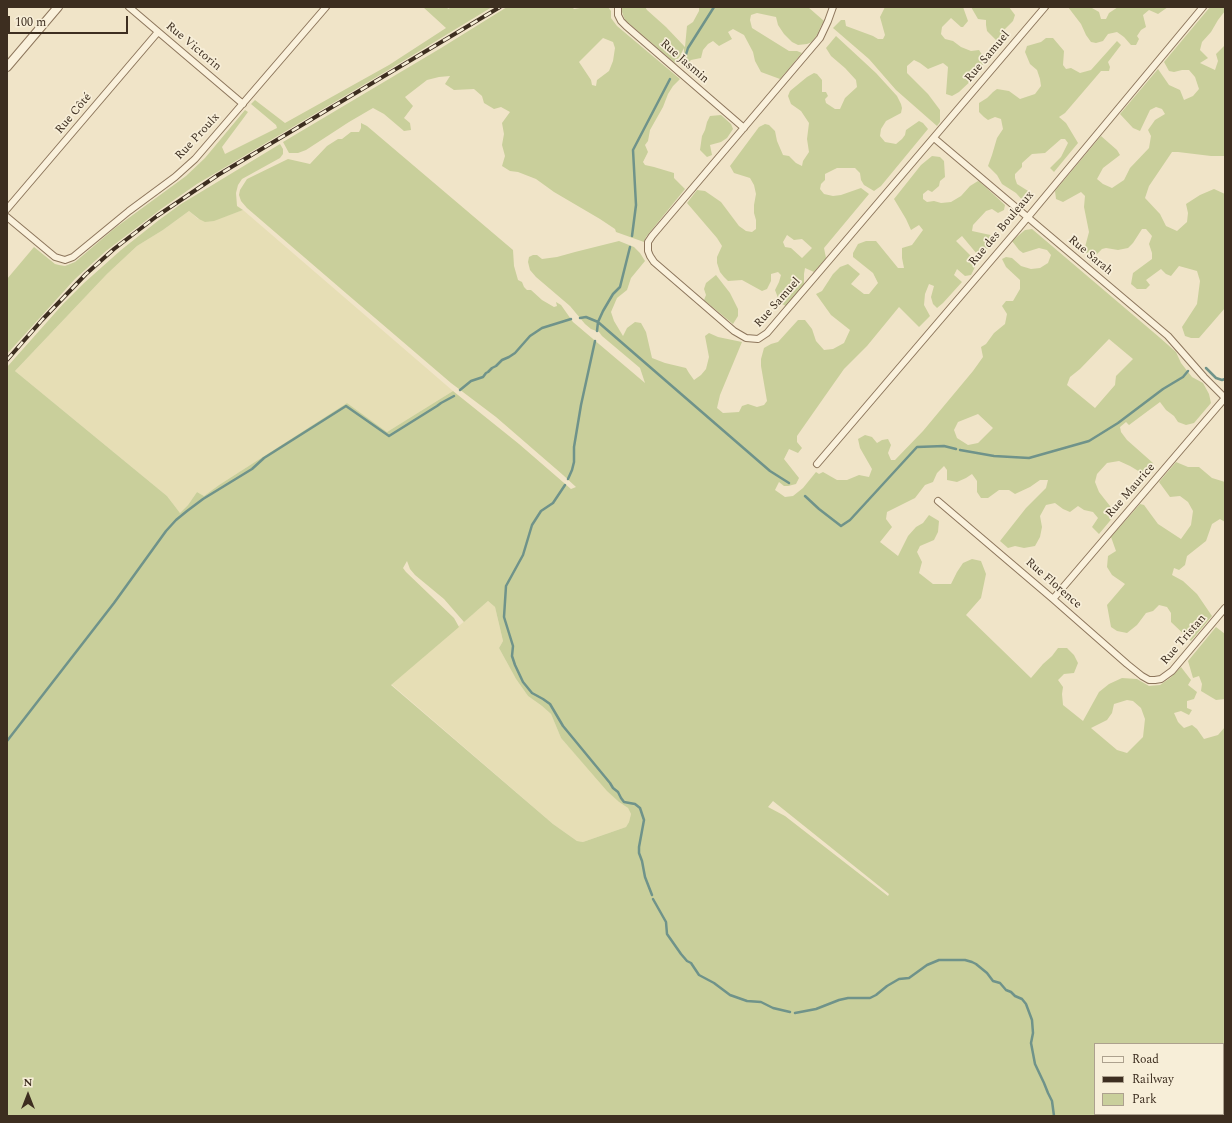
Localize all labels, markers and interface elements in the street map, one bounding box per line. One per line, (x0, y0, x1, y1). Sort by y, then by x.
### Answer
scale bar (10, 8, 130, 34)
text: 100 m (15, 13, 46, 32)
street label: Rue Victorin (162, 20, 224, 74)
street label: Rue Samuel (962, 28, 1014, 86)
street label: Rue Jasmin (657, 37, 711, 87)
street label: Rue Côté (53, 91, 95, 137)
street label: Rue Proulx (173, 111, 223, 163)
street label: Rue des Bouleaux (966, 189, 1038, 269)
street label: Rue Sarah (1065, 233, 1115, 279)
street label: Rue Samuel (752, 275, 804, 331)
street label: Rue Maurice (1103, 461, 1159, 521)
street label: Rue Florence (1022, 556, 1084, 612)
street label: Rue Tristan (1158, 612, 1210, 668)
legend (1094, 1043, 1224, 1115)
text: Road (1132, 1050, 1159, 1069)
text: Railway (1132, 1070, 1174, 1089)
text: N (24, 1074, 32, 1091)
north arrow (8, 1075, 48, 1115)
text: Park (1132, 1090, 1157, 1109)

